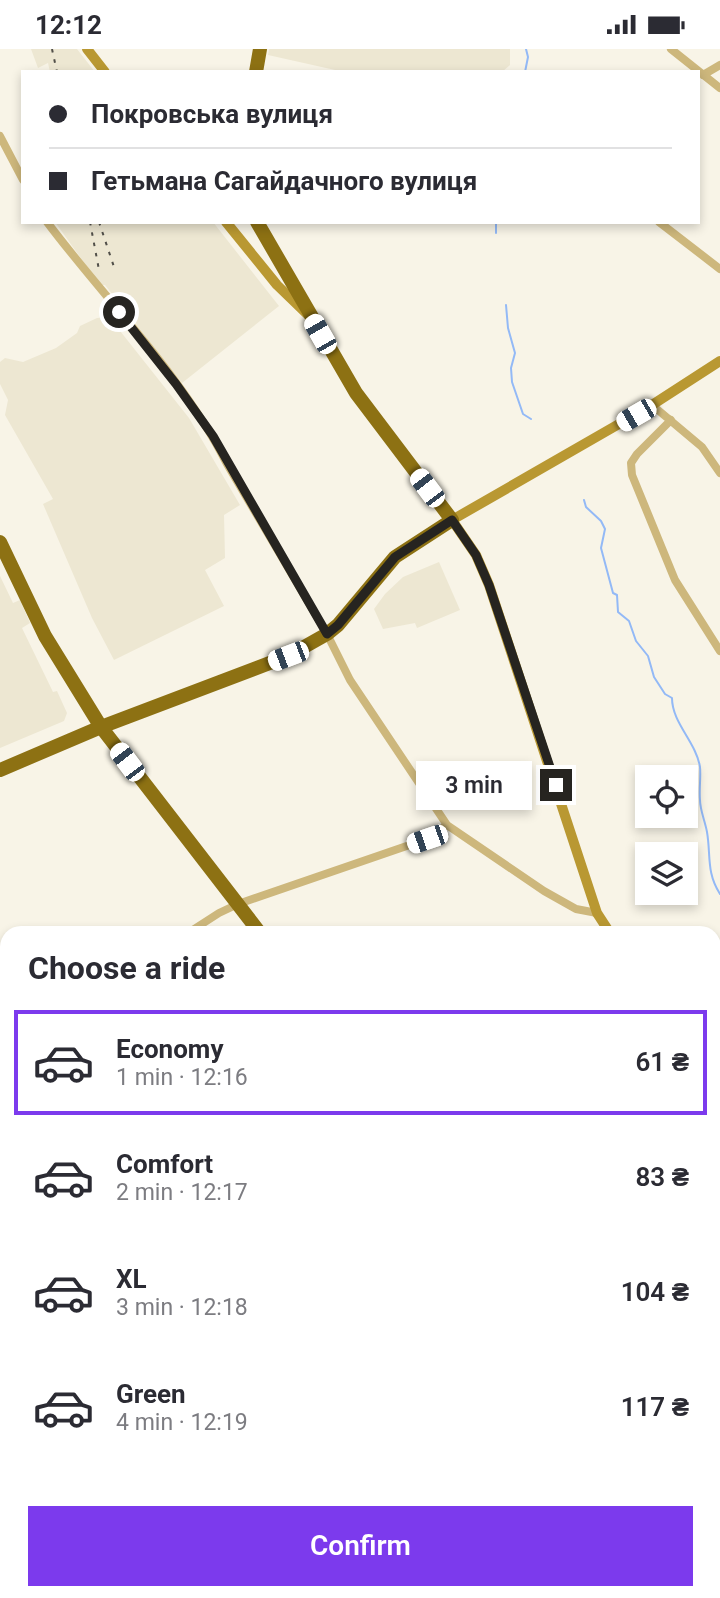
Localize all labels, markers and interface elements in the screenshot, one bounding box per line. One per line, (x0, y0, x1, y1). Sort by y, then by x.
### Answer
text: 12:12 (35, 10, 102, 40)
text: Покровська вулиця (91, 99, 333, 129)
text: Гетьмана Сагайдачного вулиця (91, 166, 477, 196)
route start (103, 296, 135, 328)
car (301, 311, 340, 357)
car (613, 395, 660, 435)
car (406, 465, 449, 511)
car (265, 639, 312, 673)
car (106, 739, 149, 785)
callout: 3 min (416, 761, 532, 809)
map controls (635, 765, 698, 905)
button: locate (635, 765, 698, 828)
route end (540, 769, 572, 801)
text: 3 min (445, 772, 503, 799)
car (404, 822, 451, 856)
button: layers (635, 842, 698, 905)
text: Choose a ride (28, 949, 225, 987)
icon: car (32, 1031, 95, 1094)
text: Economy (116, 1034, 223, 1064)
text: 61 ₴ (635, 1047, 689, 1077)
text: 1 min · 12:16 (116, 1064, 248, 1091)
icon: car (32, 1146, 95, 1209)
text: Comfort (116, 1149, 213, 1179)
text: 83 ₴ (635, 1162, 689, 1192)
text: 2 min · 12:17 (116, 1179, 248, 1206)
icon: car (32, 1261, 95, 1324)
text: XL (116, 1264, 147, 1294)
text: 104 ₴ (621, 1277, 689, 1307)
text: 3 min · 12:18 (116, 1294, 248, 1321)
icon: car (32, 1376, 95, 1439)
text: Green (116, 1379, 186, 1409)
text: 117 ₴ (621, 1392, 689, 1422)
text: 4 min · 12:19 (116, 1409, 248, 1436)
button: Confirm (28, 1506, 693, 1586)

